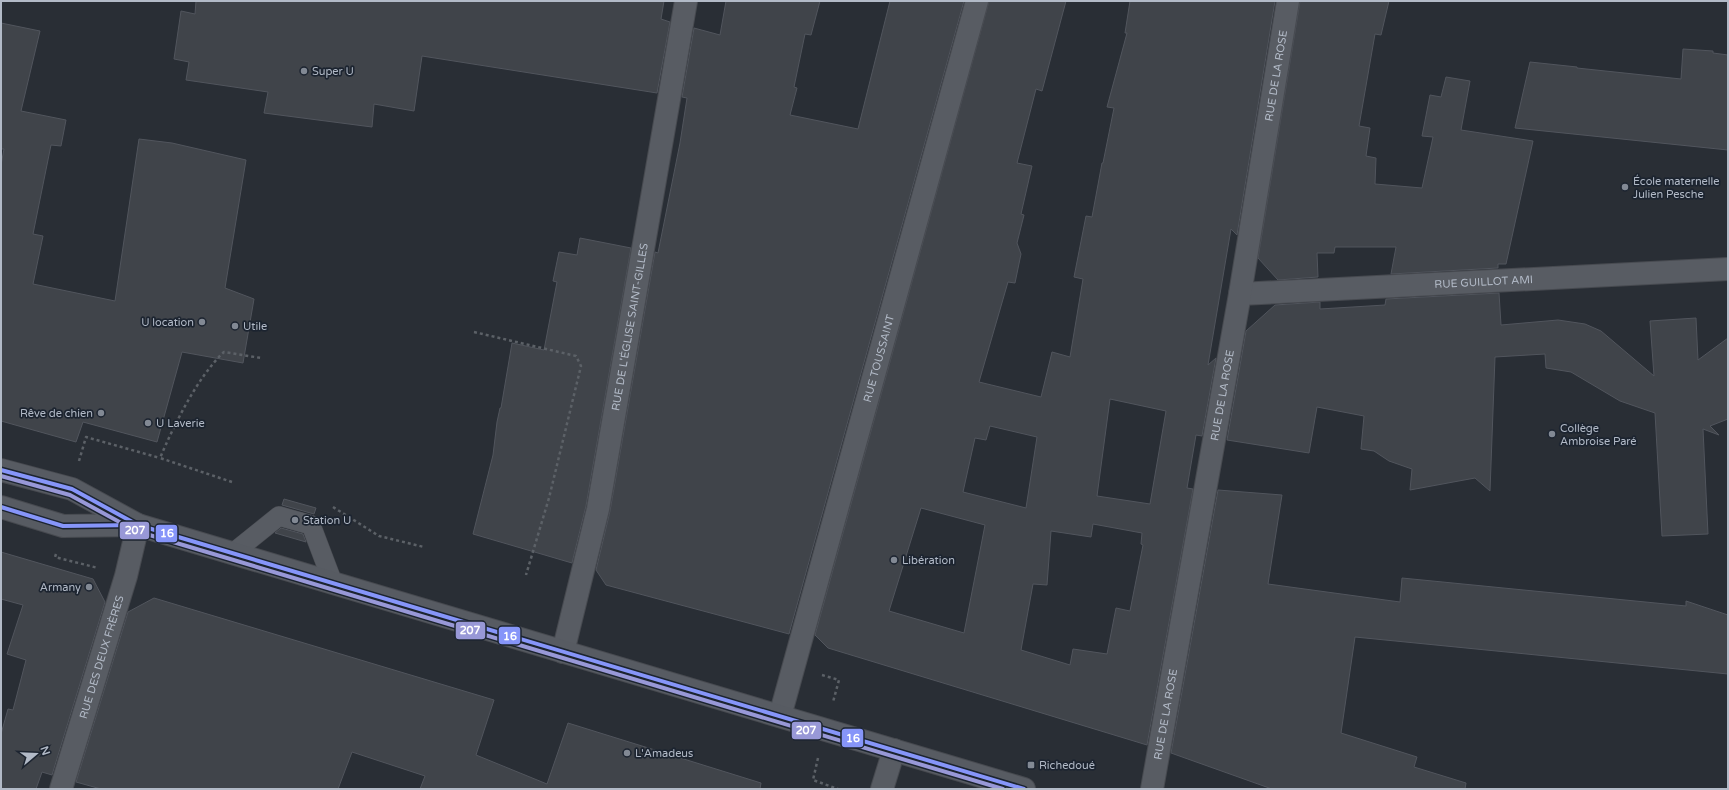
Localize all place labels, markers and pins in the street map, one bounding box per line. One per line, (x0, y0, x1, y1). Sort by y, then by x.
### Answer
place label: Super U (312, 65, 354, 78)
marker: Super U (299, 66, 309, 76)
place label: École maternelle Julien Pesche (1633, 174, 1720, 201)
marker: École maternelle Julien Pesche (1620, 182, 1630, 192)
place label: U location (141, 316, 194, 329)
marker: U location (197, 317, 207, 327)
place label: Utile (243, 320, 267, 333)
marker: Utile (230, 321, 240, 331)
place label: Rêve de chien (20, 407, 93, 420)
marker: Rêve de chien (96, 408, 106, 418)
place label: U Laverie (156, 417, 205, 430)
marker: U Laverie (143, 418, 153, 428)
place label: Collège Ambroise Paré (1560, 422, 1637, 448)
marker: Collège Ambroise Paré (1547, 429, 1557, 439)
place label: Station U (303, 514, 351, 527)
marker: Station U (290, 515, 300, 525)
place label: Libération (902, 554, 955, 567)
marker: Libération (889, 555, 899, 565)
place label: Armany (40, 581, 81, 594)
marker: Armany (84, 582, 94, 592)
place label: L'Amadeus (635, 747, 693, 760)
marker: L'Amadeus (622, 748, 632, 758)
place label: Richedoué (1039, 759, 1095, 772)
marker: Richedoué (1026, 760, 1036, 770)

